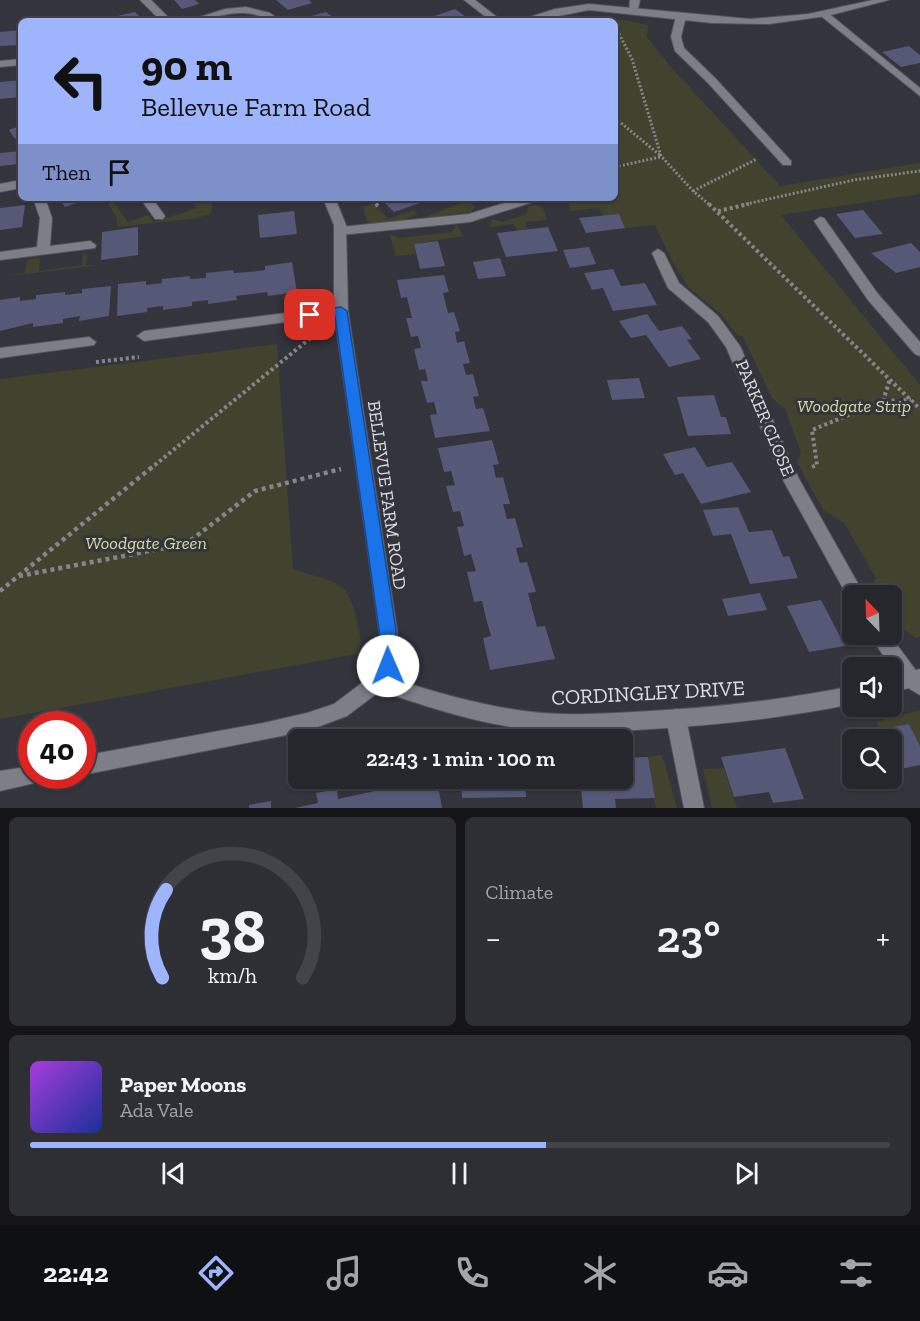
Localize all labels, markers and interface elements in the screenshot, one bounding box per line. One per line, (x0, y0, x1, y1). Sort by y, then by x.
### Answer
text: 90 m (141, 40, 232, 91)
icon: left (42, 42, 120, 120)
text: Bellevue Farm Road (141, 91, 371, 123)
icon: arrive (103, 156, 136, 189)
text: Then (42, 159, 91, 186)
pin (284, 289, 335, 340)
icon: arrive (293, 298, 326, 331)
street label: PARKER CLOSE (731, 357, 799, 479)
park label: Woodgate Strip (797, 395, 911, 417)
street label: BELLEVUE FARM ROAD (363, 399, 411, 591)
park label: Woodgate Green (85, 532, 207, 554)
north arrow (842, 585, 902, 645)
map controls (842, 585, 902, 789)
position arrow (356, 634, 420, 698)
button: sound (842, 657, 902, 717)
street label: CORDINGLEY DRIVE (551, 675, 745, 710)
speed limit sign: 40 (18, 711, 96, 789)
button: search (842, 729, 902, 789)
text: 22:43 · 1 min · 100 m (366, 745, 555, 772)
text: Climate (486, 880, 553, 904)
text: 38 (199, 893, 266, 968)
text: 23° (657, 910, 721, 964)
text: − (486, 918, 501, 957)
text: + (876, 918, 890, 957)
text: km/h (208, 964, 257, 989)
text: Paper Moons (120, 1071, 246, 1098)
text: Ada Vale (120, 1098, 193, 1122)
icon: previous (157, 1157, 190, 1190)
icon: pause (443, 1157, 476, 1190)
icon: next (730, 1157, 763, 1190)
icon: directions (195, 1252, 237, 1294)
icon: music (323, 1252, 365, 1294)
icon: phone (451, 1252, 493, 1294)
icon: climate (579, 1252, 621, 1294)
icon: car (707, 1252, 749, 1294)
icon: filters (835, 1252, 877, 1294)
text: 22:42 (43, 1257, 109, 1289)

